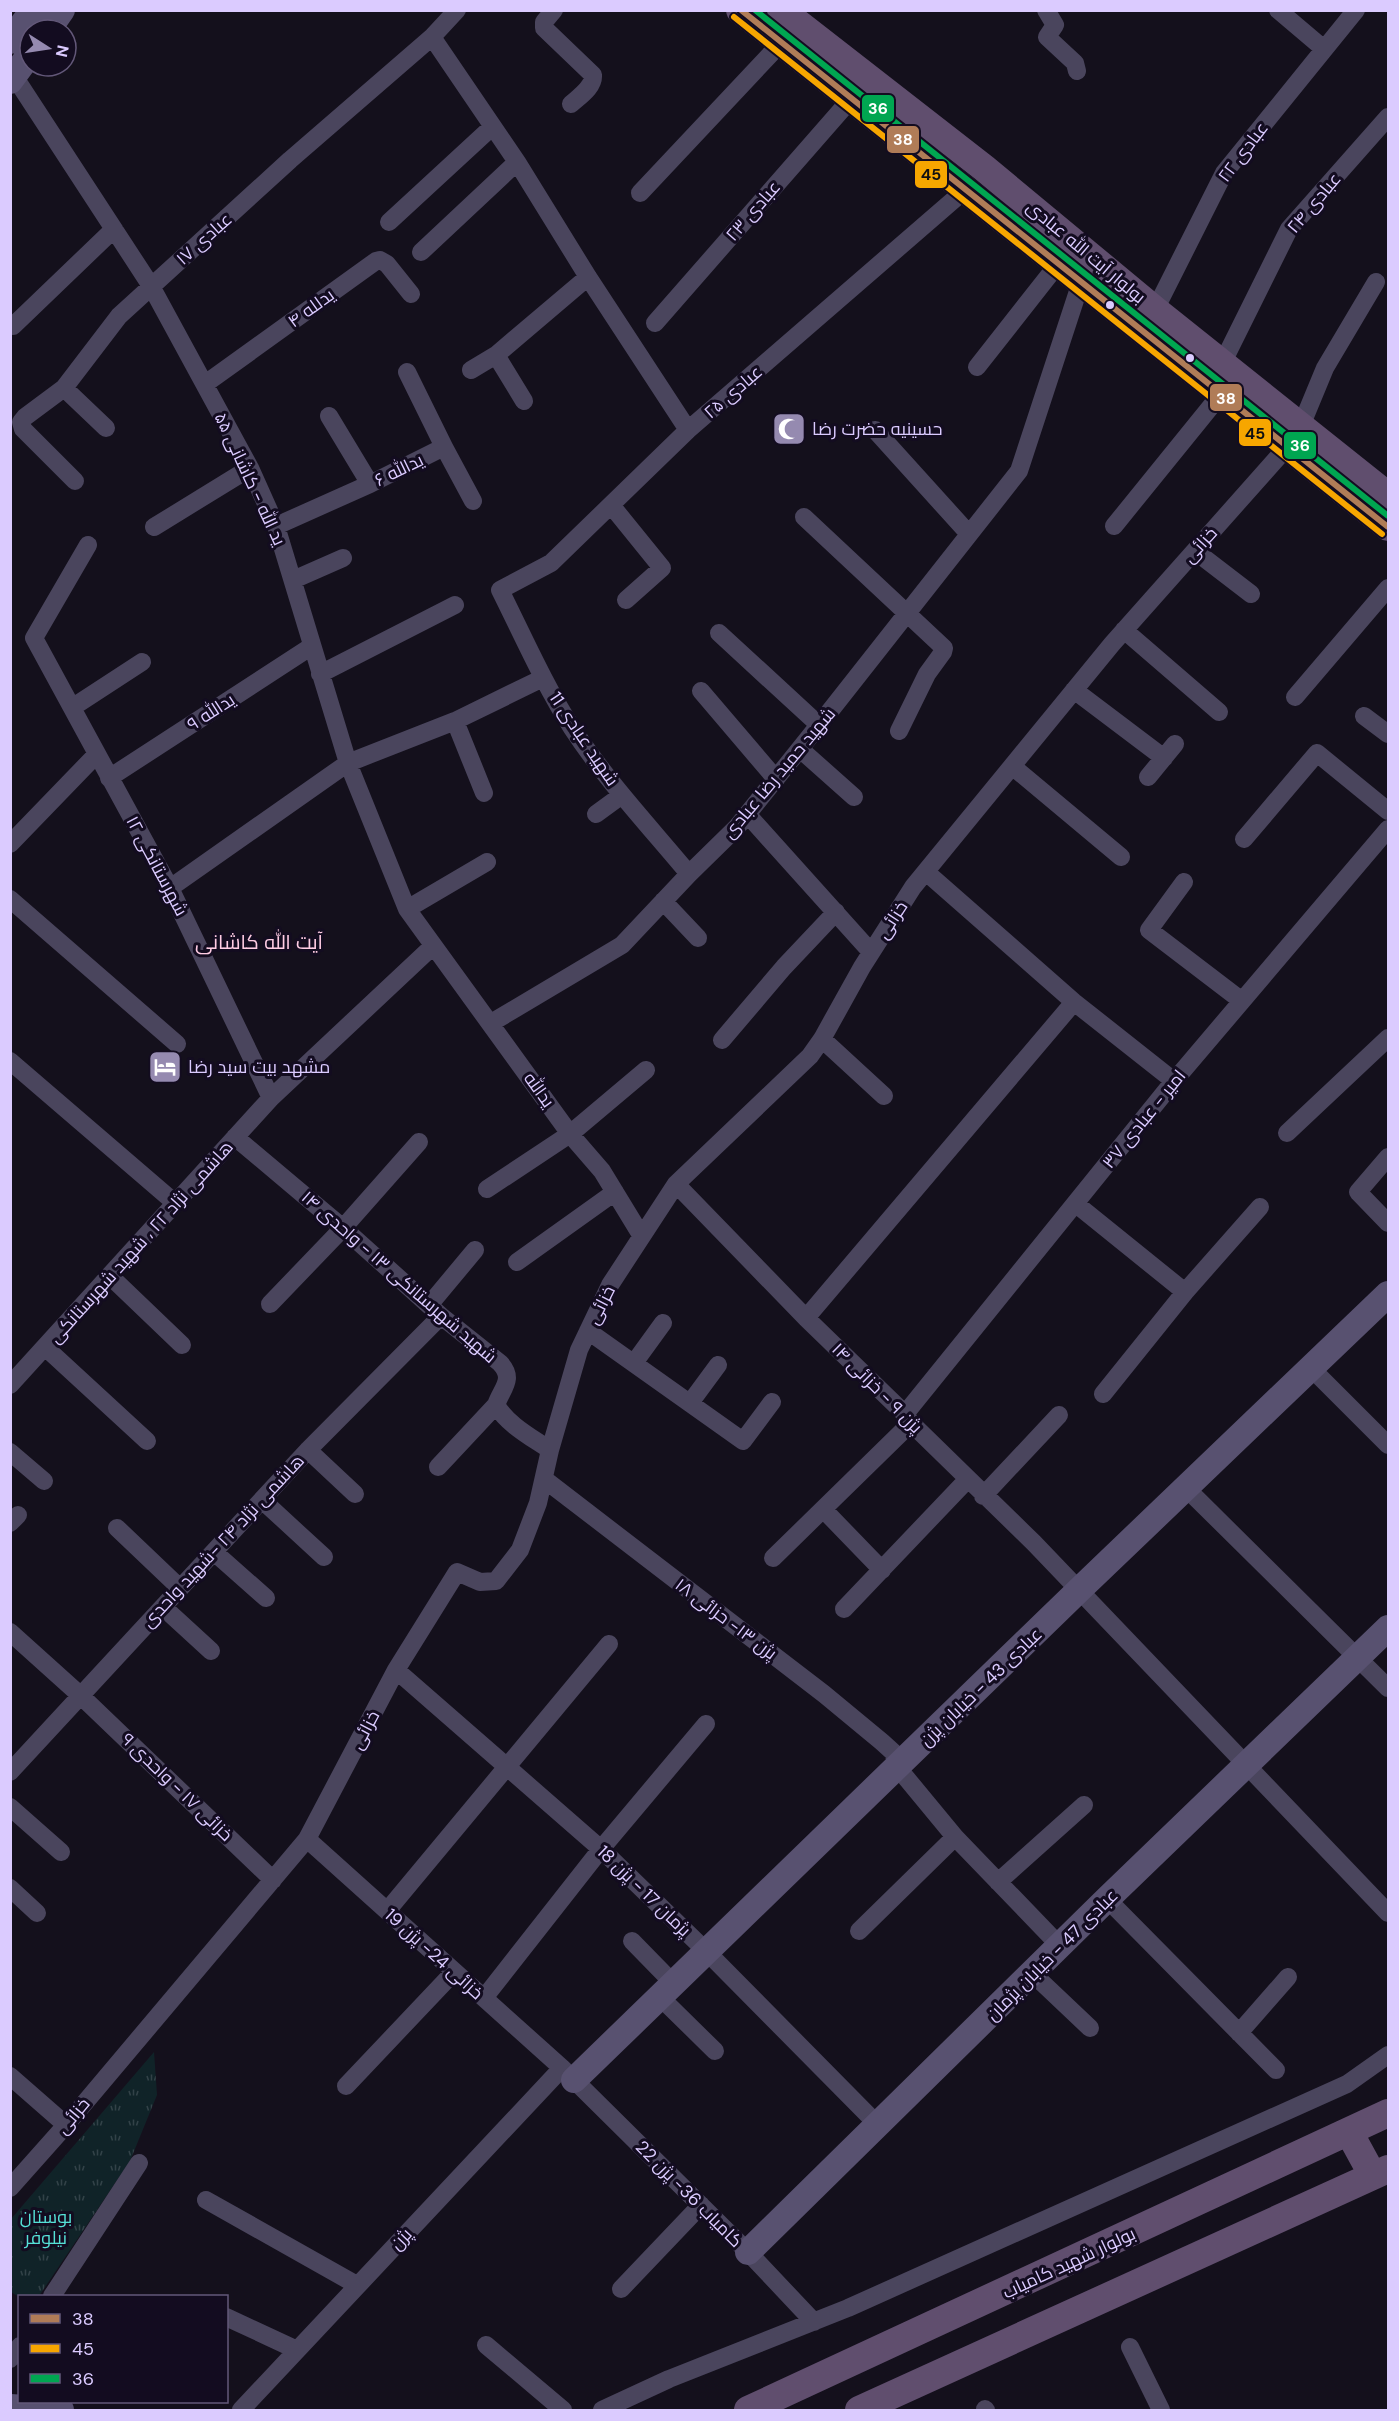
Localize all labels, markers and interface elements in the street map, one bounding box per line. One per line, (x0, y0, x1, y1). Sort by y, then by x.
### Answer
north arrow (18, 18, 78, 78)
text: N (51, 43, 74, 59)
line badge: 36 (861, 94, 895, 123)
text: 36 (868, 98, 888, 119)
street label: عبادی ۲۲ (1212, 117, 1274, 187)
line badge: 38 (886, 125, 920, 154)
text: 38 (893, 129, 913, 150)
line badge: 45 (914, 160, 948, 189)
text: 45 (921, 164, 941, 185)
street label: عبادی ۲۴ (1282, 168, 1346, 238)
street label: عبادی ۲۳ (720, 176, 786, 246)
street label: بولوار آیت الله عبادی (1021, 195, 1151, 309)
street label: عبادی ۱۷ (171, 207, 237, 271)
street label: یدلله ۴ (283, 283, 339, 333)
unlabelled marker (1104, 299, 1116, 311)
unlabelled marker (1184, 352, 1196, 364)
street label: عبادی ۲۵ (699, 360, 767, 424)
line badge: 38 (1209, 383, 1243, 412)
text: 38 (1216, 388, 1236, 409)
street label: ید الله - کاشانی ۵۵ (209, 409, 291, 550)
mosque icon: حسینیه حضرت رضا (771, 411, 807, 447)
place label: حسینیه حضرت رضا (812, 417, 942, 441)
line badge: 45 (1238, 418, 1272, 447)
text: 45 (1245, 423, 1265, 444)
line badge: 36 (1283, 431, 1317, 460)
text: 36 (1290, 435, 1310, 456)
street label: یدالله ۶ (371, 448, 428, 492)
street label: خزائی (1177, 522, 1223, 568)
street label: شهید عبادی 11 (544, 687, 624, 791)
street label: یدالله ۹ (182, 688, 240, 736)
street label: شهید حمید رضا عبادی (717, 702, 841, 844)
street label: شهرستانکی ۱۲ (121, 812, 193, 920)
street label: خزائی (871, 896, 913, 944)
district label: آیت الله کاشانی (195, 929, 324, 955)
hotel icon: مشهد بيت سيد رضا (147, 1049, 183, 1085)
place label: مشهد بيت سيد رضا (188, 1055, 330, 1079)
street label: امیر - عبادی ۳۷ (1097, 1065, 1191, 1173)
street label: یدالله (518, 1067, 560, 1113)
street label: هاشمی نژاد ۲۲ ، شهید شهرستانکی (43, 1135, 239, 1349)
street label: شهید شهرستانکی ۱۳ - واحدی ۱۴ (296, 1186, 502, 1368)
street label: خزائی (581, 1281, 621, 1329)
street label: پژن ۹ - خزائی ۱۴ (826, 1337, 928, 1439)
street label: هاشمی نژاد ۲۴ -شهید واحدی (136, 1449, 310, 1633)
street label: پژن ۱۳- حزائی ۱۸ (670, 1573, 782, 1665)
street label: عبادی 43 - خیابان پژن (915, 1622, 1047, 1752)
street label: خزائی (345, 1706, 385, 1754)
street label: خزائی ۱۷ - واحدی ۹ (116, 1728, 238, 1846)
street label: پژمان 17 - پژن 18 (592, 1840, 696, 1942)
street label: عبادی 47 - خیابان پژمان (981, 1884, 1123, 2026)
street label: خزائی 24- پژن 19 (379, 1903, 489, 2005)
street label: خزائی (51, 2093, 95, 2139)
street label: کامیاب 36- پژن 22 (630, 2135, 748, 2253)
park label: بوستان نیلوفر (20, 2205, 72, 2250)
street label: بولوار شهید کامیاب (999, 2222, 1139, 2304)
street label: پژن (385, 2223, 417, 2255)
legend (18, 2295, 228, 2403)
text: 38 (72, 2307, 94, 2331)
text: 45 (72, 2337, 94, 2361)
text: 36 (72, 2367, 94, 2391)

